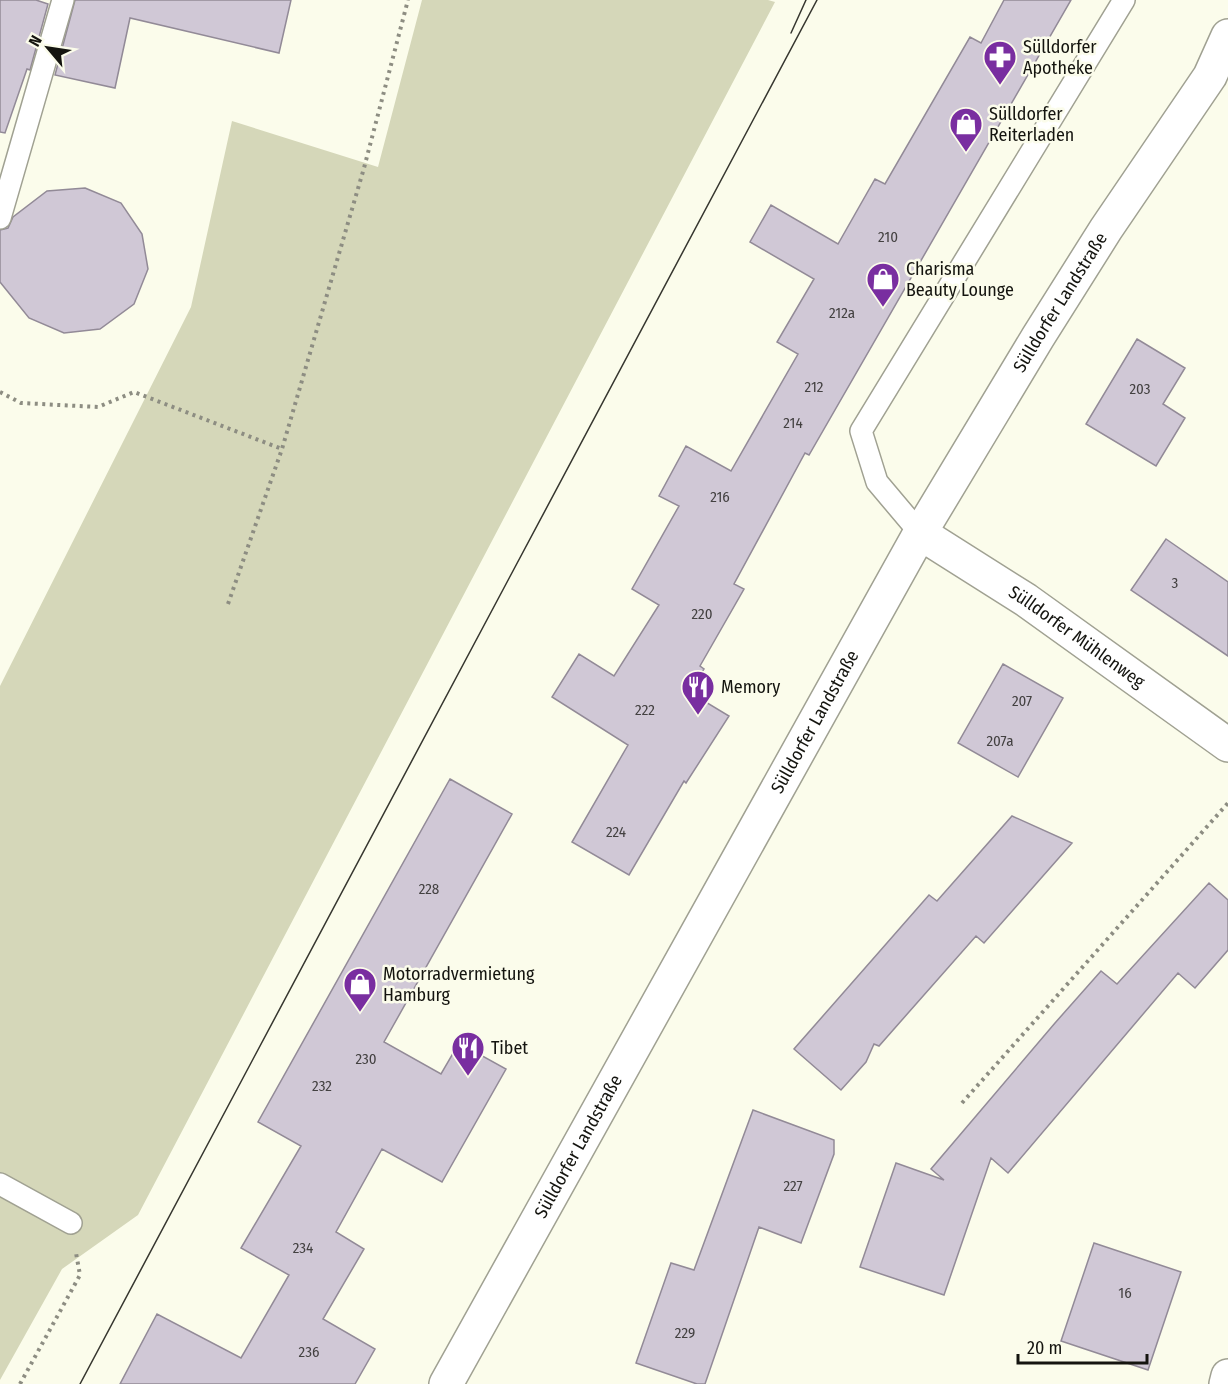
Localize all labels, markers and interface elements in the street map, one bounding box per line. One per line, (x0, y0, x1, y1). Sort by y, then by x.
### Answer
north arrow (18, 18, 78, 78)
text: N (25, 32, 46, 50)
place label: Sülldorfer Apotheke (1023, 36, 1097, 79)
pharmacy icon: Sülldorfer Apotheke (982, 39, 1018, 86)
place label: Sülldorfer Reiterladen (989, 103, 1074, 146)
shop icon: Sülldorfer Reiterladen (948, 106, 984, 153)
house number: 210 (878, 228, 898, 246)
street label: Sülldorfer Landstraße (1008, 228, 1112, 376)
place label: Charisma Beauty Lounge (906, 258, 1014, 301)
shop icon: Charisma Beauty Lounge (865, 261, 901, 308)
house number: 212a (829, 304, 855, 322)
house number: 212 (805, 378, 824, 396)
house number: 203 (1129, 380, 1151, 398)
house number: 214 (783, 414, 803, 432)
house number: 216 (710, 488, 730, 506)
house number: 3 (1172, 574, 1179, 592)
street label: Sülldorfer Mühlenweg (1005, 581, 1149, 693)
house number: 220 (691, 605, 713, 623)
street label: Sülldorfer Landstraße (766, 646, 864, 797)
restaurant icon: Memory (680, 669, 716, 716)
place label: Memory (721, 676, 780, 698)
house number: 207 (1012, 692, 1032, 710)
house number: 222 (635, 701, 655, 719)
house number: 207a (986, 732, 1014, 750)
house number: 224 (606, 823, 626, 841)
house number: 228 (419, 880, 439, 898)
place label: Motorradvermietung Hamburg (383, 963, 535, 1006)
shop icon: Motorradvermietung Hamburg (342, 966, 378, 1013)
restaurant icon: Tibet (450, 1030, 486, 1077)
place label: Tibet (491, 1037, 528, 1059)
house number: 230 (355, 1050, 377, 1068)
street label: Sülldorfer Landstraße (530, 1071, 627, 1222)
house number: 232 (312, 1077, 332, 1095)
house number: 227 (783, 1177, 803, 1195)
house number: 234 (293, 1239, 313, 1257)
house number: 16 (1118, 1284, 1132, 1302)
house number: 229 (675, 1324, 695, 1342)
scale bar (1018, 1327, 1147, 1365)
text: 20 m (1027, 1337, 1062, 1359)
house number: 236 (299, 1343, 319, 1361)

